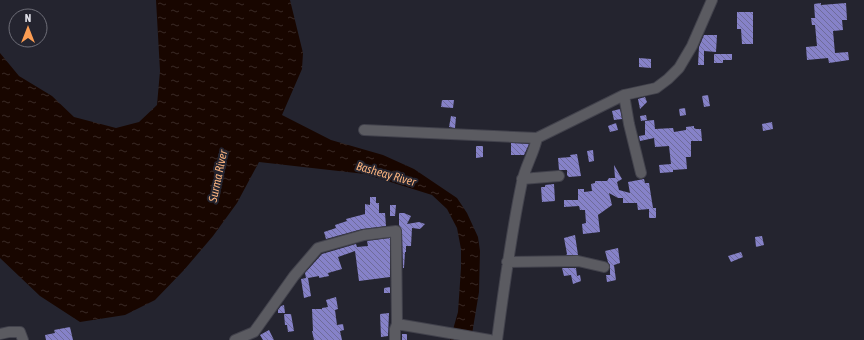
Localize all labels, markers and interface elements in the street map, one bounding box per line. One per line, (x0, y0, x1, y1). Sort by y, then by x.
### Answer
north arrow (8, 8, 48, 48)
text: N (25, 12, 31, 24)
water label: Surma River (205, 148, 230, 204)
water label: Basheay River (355, 159, 418, 189)

